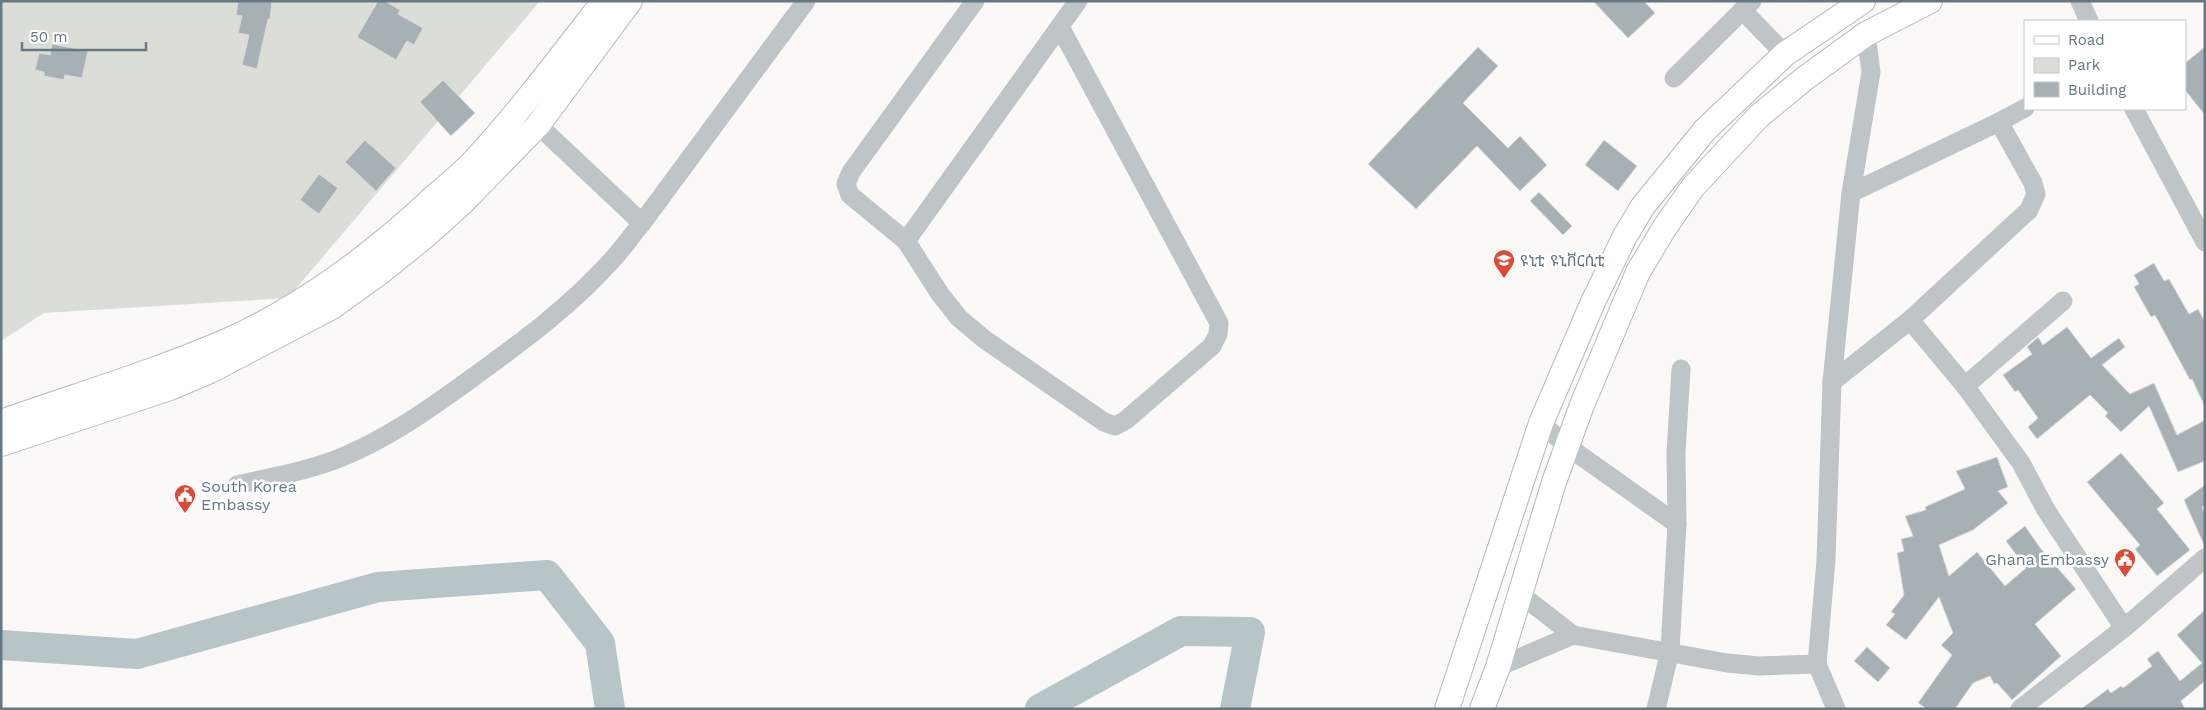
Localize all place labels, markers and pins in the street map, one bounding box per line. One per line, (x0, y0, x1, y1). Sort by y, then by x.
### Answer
school or university icon: ዩኒቲ ዩኒቨርሲቲ (1492, 248, 1516, 279)
place label: ዩኒቲ ዩኒቨርሲቲ (1520, 251, 1605, 270)
place label: South Korea Embassy (201, 477, 297, 514)
public building icon: South Korea Embassy (173, 483, 197, 514)
public building icon: Ghana Embassy (2113, 547, 2137, 578)
place label: Ghana Embassy (1985, 550, 2110, 569)

